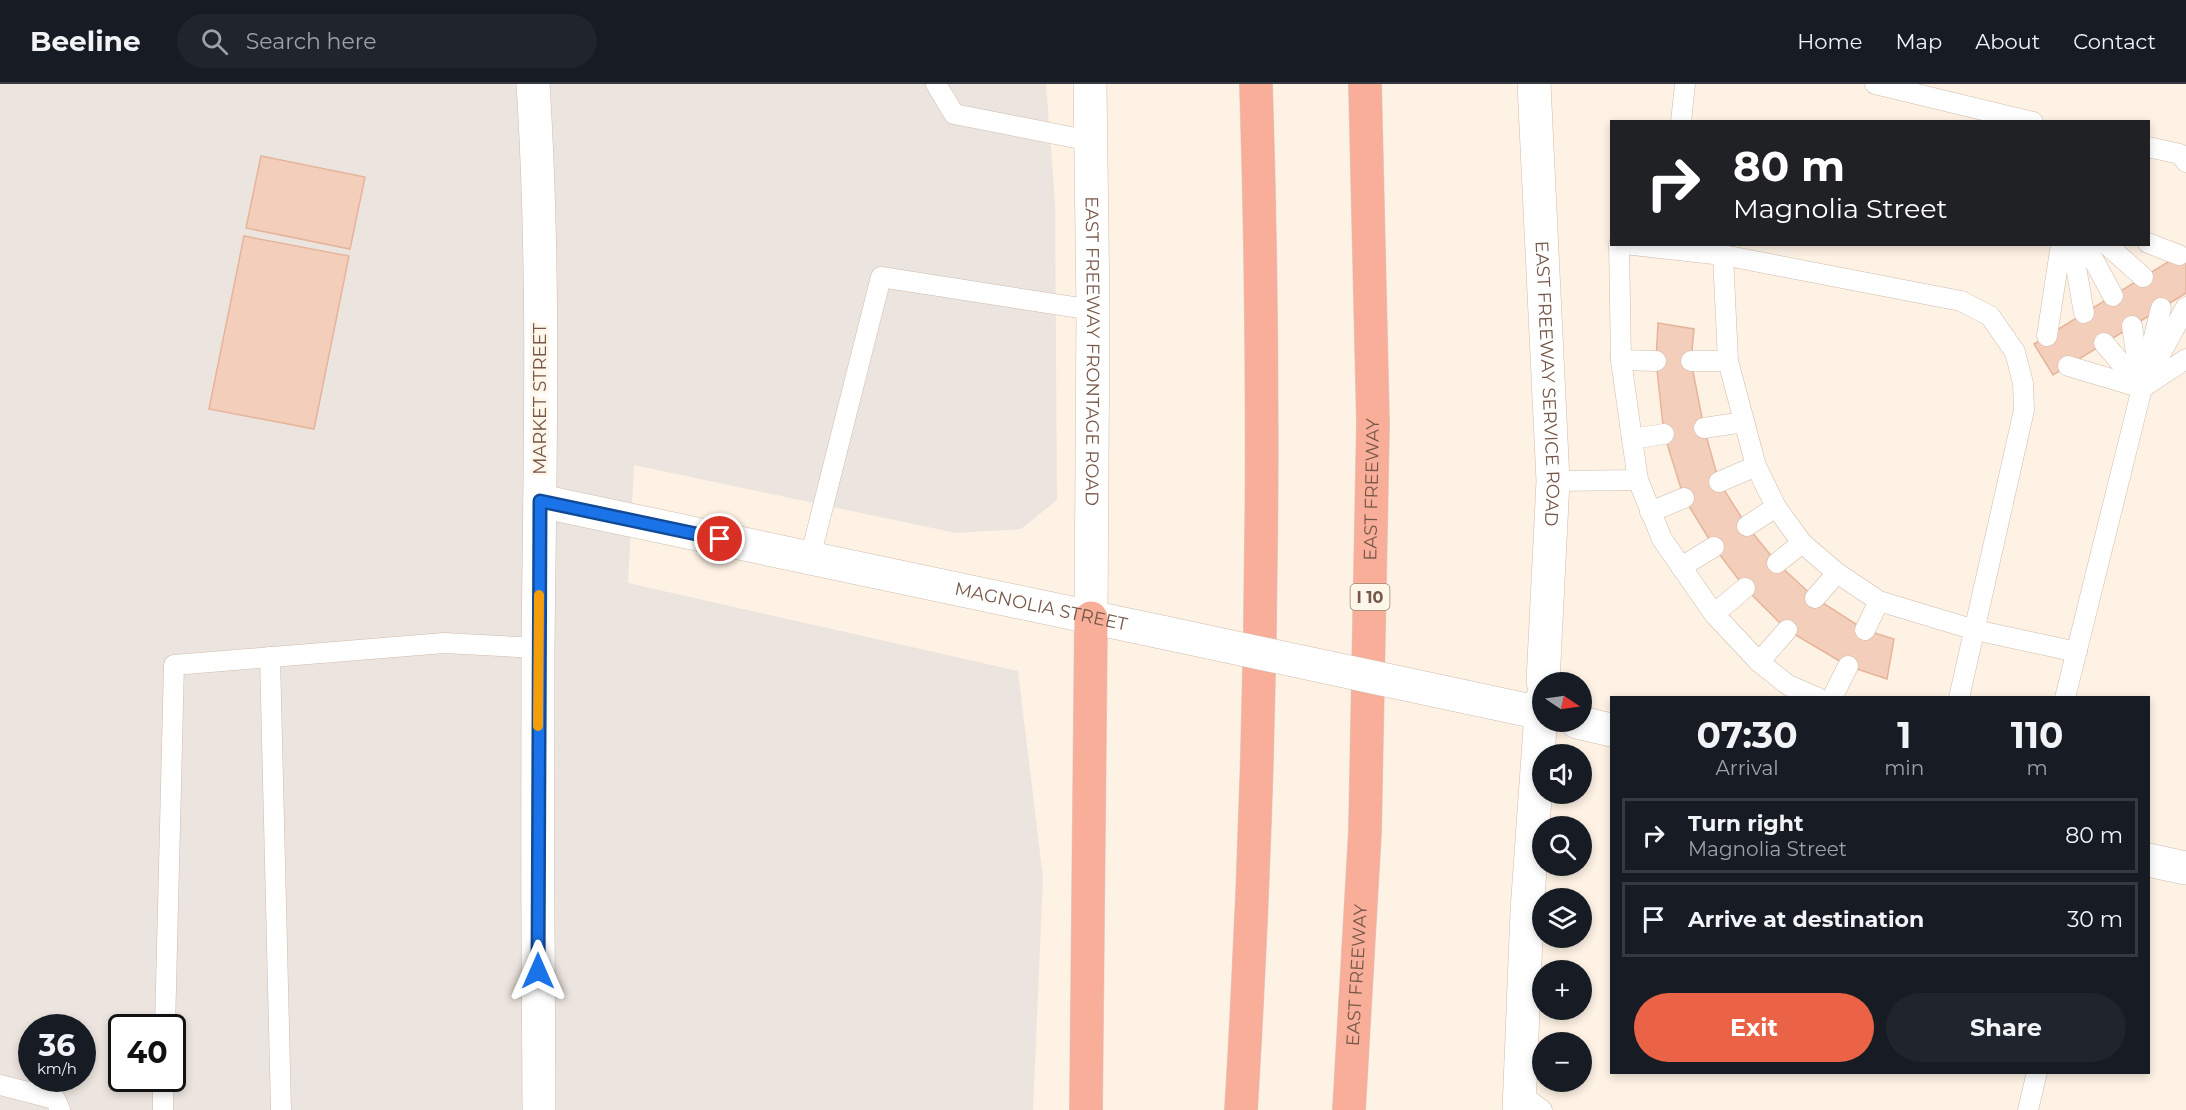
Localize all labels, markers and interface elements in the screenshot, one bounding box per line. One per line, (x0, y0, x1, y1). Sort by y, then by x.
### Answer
search box (177, 14, 597, 68)
text: Beeline (30, 24, 141, 58)
icon: search (198, 25, 231, 58)
text: Search here (246, 28, 377, 55)
text: Home (1797, 29, 1862, 54)
text: Map (1895, 29, 1942, 54)
text: About (1975, 29, 2040, 54)
text: Contact (2073, 29, 2156, 54)
text: 80 m (1733, 140, 1845, 192)
icon: right (1634, 144, 1712, 222)
text: Magnolia Street (1733, 192, 1948, 225)
street label: EAST FREEWAY FRONTAGE ROAD (1080, 196, 1104, 506)
street label: EAST FREEWAY SERVICE ROAD (1531, 240, 1564, 527)
street label: MARKET STREET (529, 323, 551, 475)
street label: EAST FREEWAY (1359, 418, 1384, 561)
pin (694, 513, 745, 564)
icon: arrive (703, 522, 736, 555)
street label: MAGNOLIA STREET (953, 578, 1130, 636)
road number: I 10 (1350, 584, 1390, 610)
north arrow (1532, 672, 1592, 732)
map controls (1532, 672, 1592, 1092)
text: 07:30 (1697, 713, 1798, 757)
text: 1 (1897, 713, 1911, 757)
text: 110 (2011, 713, 2063, 757)
button: sound (1532, 744, 1592, 804)
text: Arrival (1716, 756, 1779, 780)
text: min (1884, 756, 1924, 780)
text: m (2027, 756, 2048, 780)
text: Turn right (1688, 810, 1803, 837)
button: search (1532, 816, 1592, 876)
icon: right (1637, 819, 1670, 852)
text: 80 m (2065, 822, 2123, 849)
text: Magnolia Street (1688, 837, 1847, 861)
button: layers (1532, 888, 1592, 948)
street label: EAST FREEWAY (1342, 903, 1372, 1047)
icon: arrive (1637, 903, 1670, 936)
text: Arrive at destination (1688, 906, 1924, 933)
text: 30 m (2067, 906, 2123, 933)
position arrow (506, 939, 570, 1003)
button: + (1532, 960, 1592, 1020)
button: Exit (1634, 993, 1874, 1062)
button: Share (1886, 993, 2126, 1062)
speed limit sign: 40 (108, 1014, 186, 1092)
text: 36 (39, 1027, 75, 1064)
button: − (1532, 1032, 1592, 1092)
text: km/h (37, 1059, 77, 1078)

